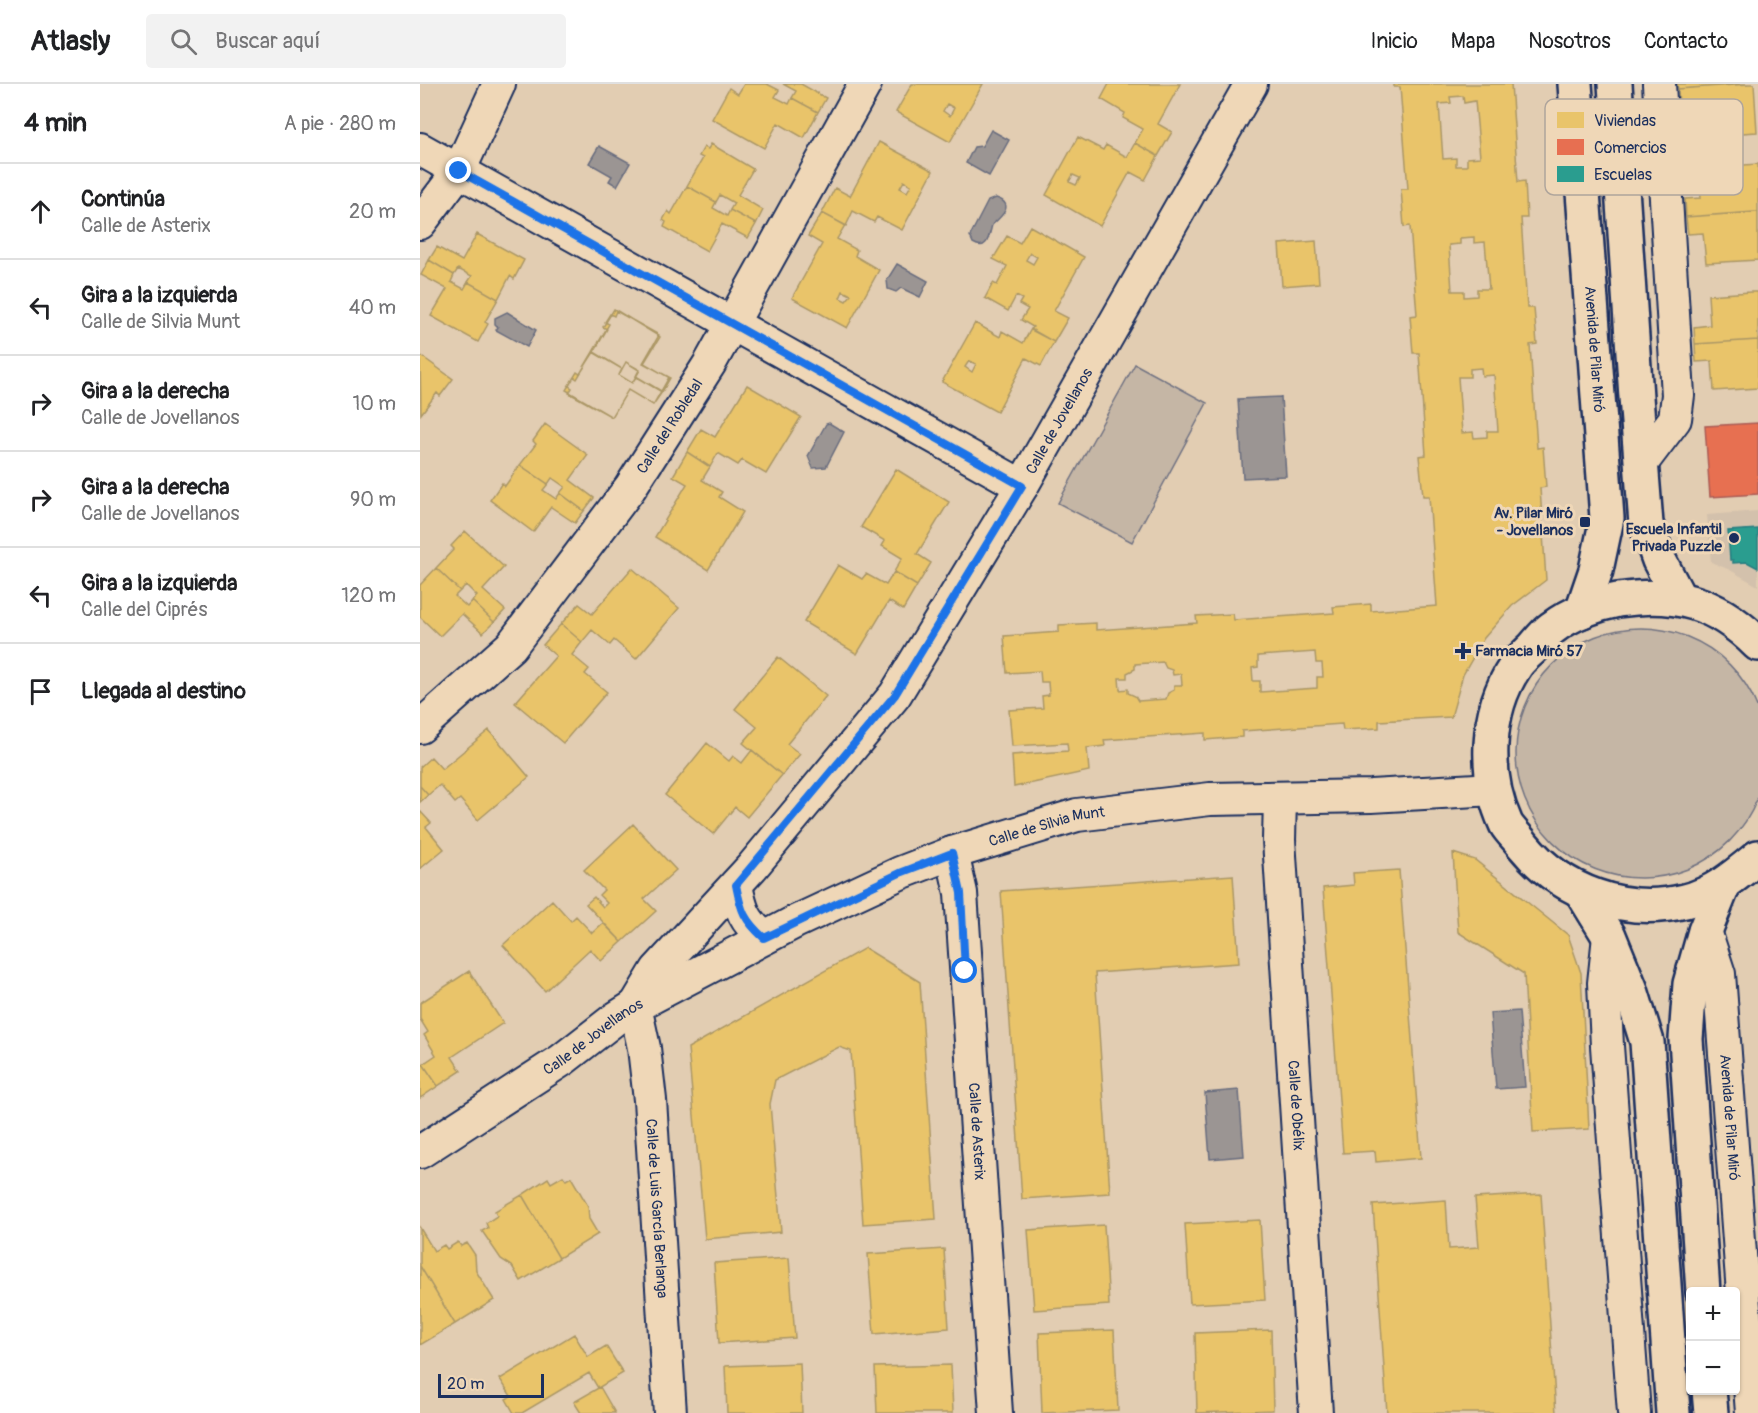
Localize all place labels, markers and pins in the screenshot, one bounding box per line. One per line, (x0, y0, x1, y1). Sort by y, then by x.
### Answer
place label: Av. Pilar Miró - Jovellanos (1494, 504, 1573, 540)
marker: Av. Pilar Miró - Jovellanos (1578, 515, 1592, 529)
place label: Escuela Infantil Privada Puzzle (1626, 520, 1723, 556)
marker: Escuela Infantil Privada Puzzle (1727, 531, 1741, 545)
place label: Farmacia Miró 57 (1475, 642, 1583, 661)
marker: Farmacia Miró 57 (1456, 644, 1470, 658)

